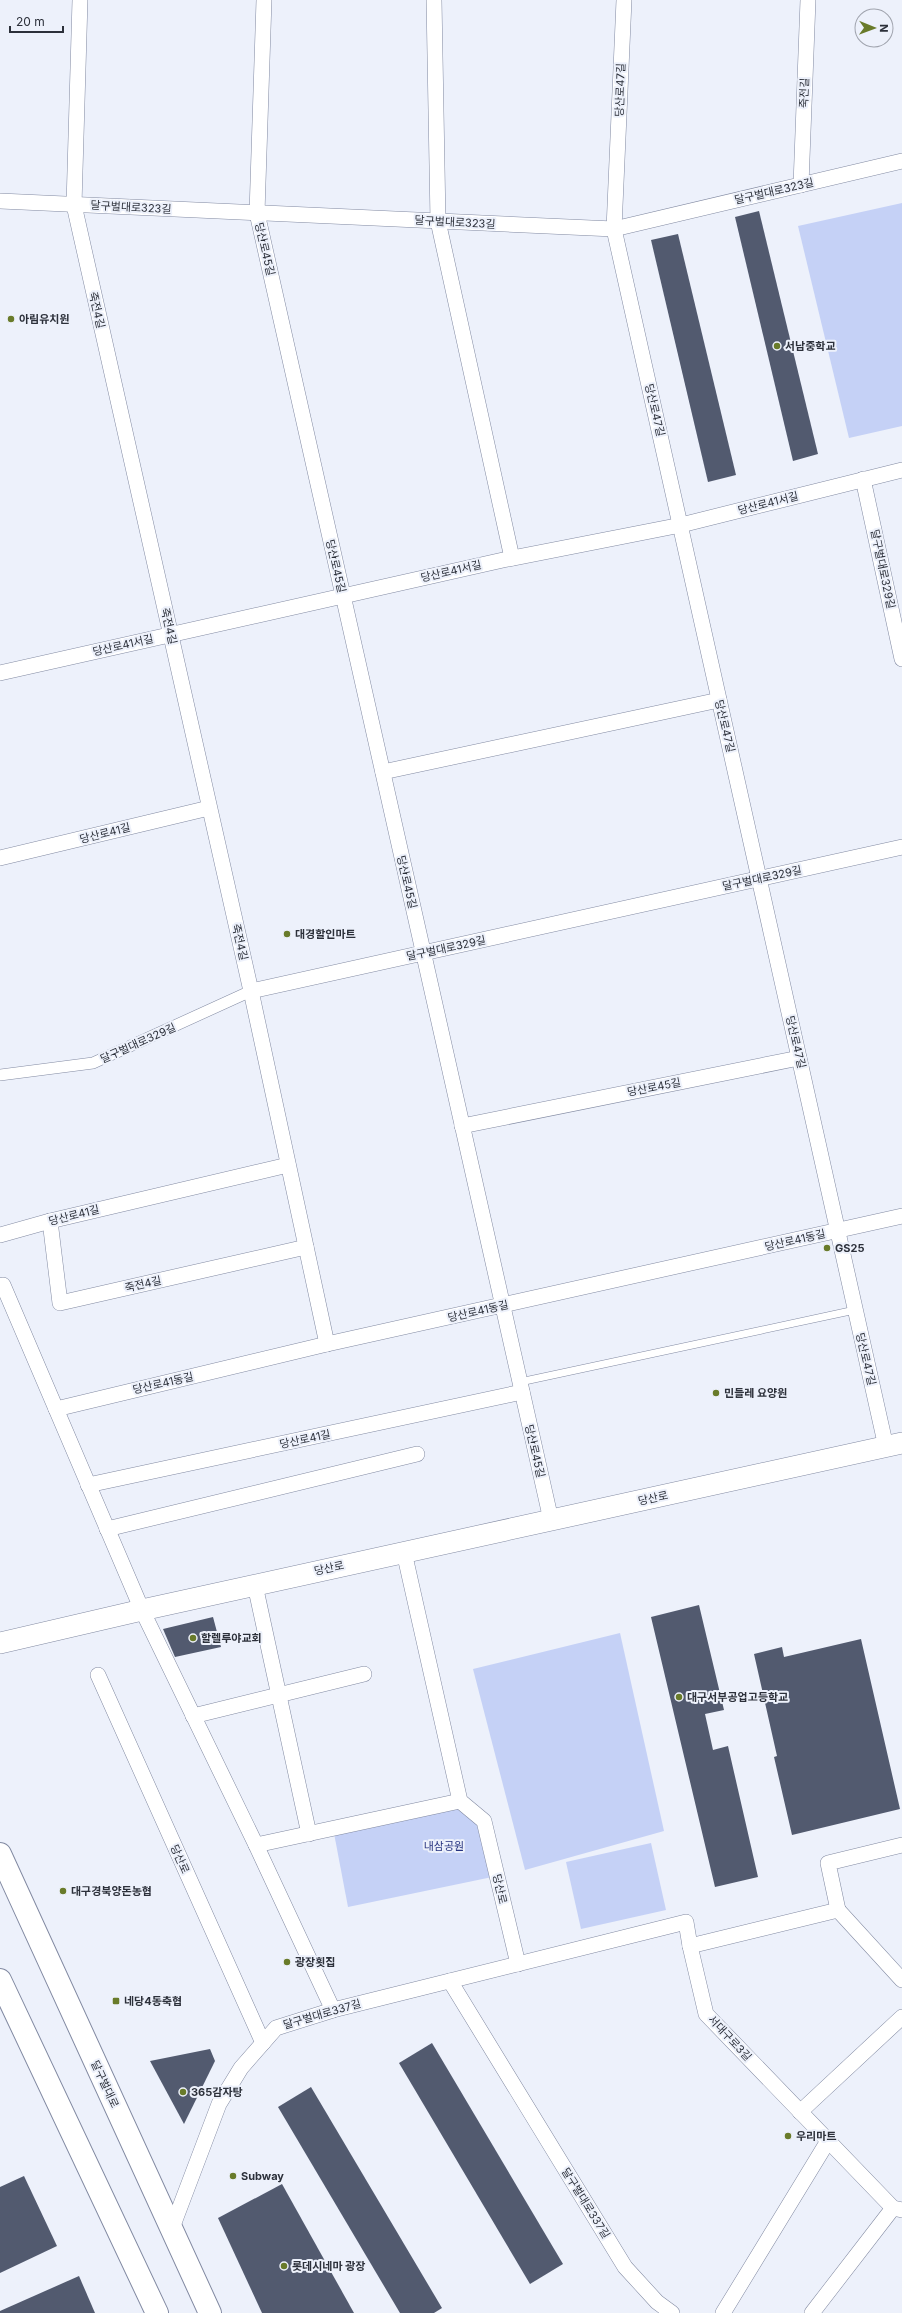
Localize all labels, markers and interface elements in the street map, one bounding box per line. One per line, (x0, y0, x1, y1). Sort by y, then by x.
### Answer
scale bar (10, 8, 63, 34)
north arrow (854, 8, 894, 48)
text: 20 m (16, 14, 45, 29)
text: N (877, 24, 891, 32)
street label: 당산로47길 (612, 63, 628, 117)
street label: 죽전길 (796, 78, 812, 108)
street label: 달구벌대로323길 (733, 175, 815, 207)
street label: 달구벌대로323길 (90, 198, 172, 216)
street label: 달구벌대로323길 (414, 213, 496, 231)
street label: 당산로45길 (252, 221, 278, 277)
street label: 죽전4길 (86, 290, 108, 330)
place label: 아림유치원 (19, 312, 70, 326)
marker: 아림유치원 (6, 314, 16, 324)
place label: 서남중학교 (785, 339, 836, 353)
marker: 서남중학교 (772, 341, 782, 351)
street label: 당산로47길 (642, 382, 668, 438)
street label: 당산로41서길 (736, 489, 800, 517)
street label: 달구벌대로329길 (868, 528, 898, 610)
street label: 당산로45길 (323, 538, 349, 594)
street label: 당산로41서길 (419, 557, 483, 585)
street label: 죽전4길 (158, 606, 180, 646)
street label: 당산로41서길 (91, 631, 155, 659)
street label: 당산로47길 (712, 698, 738, 754)
street label: 당산로41길 (78, 820, 132, 846)
street label: 당산로45길 (394, 854, 420, 910)
street label: 달구벌대로329길 (721, 863, 803, 893)
street label: 죽전4길 (229, 922, 251, 962)
place label: 대경할인마트 (295, 927, 356, 941)
marker: 대경할인마트 (282, 929, 292, 939)
street label: 달구벌대로329길 (405, 933, 487, 963)
street label: 당산로47길 (783, 1014, 809, 1070)
street label: 달구벌대로329길 (98, 1020, 178, 1066)
street label: 당산로45길 (626, 1075, 682, 1099)
street label: 당산로41길 (47, 1202, 101, 1228)
street label: 당산로41동길 (763, 1226, 827, 1254)
place label: GS25 (835, 1241, 864, 1255)
marker: GS25 (822, 1243, 832, 1253)
street label: 죽전4길 (123, 1273, 163, 1295)
street label: 당산로41동길 (446, 1297, 510, 1325)
street label: 당산로47길 (853, 1331, 879, 1387)
street label: 당산로41동길 (131, 1369, 195, 1397)
place label: 민들레 요양원 (724, 1386, 787, 1400)
marker: 민들레 요양원 (711, 1388, 721, 1398)
street label: 당산로45길 (522, 1423, 548, 1479)
street label: 당산로41길 (278, 1427, 332, 1451)
street label: 당산로 (637, 1488, 669, 1508)
street label: 당산로 (313, 1558, 345, 1578)
place label: 할렐루야교회 (201, 1631, 262, 1645)
marker: 할렐루야교회 (188, 1633, 198, 1643)
place label: 대구서부공업고등학교 (687, 1690, 788, 1704)
marker: 대구서부공업고등학교 (674, 1692, 684, 1702)
park label: 내삼공원 (424, 1839, 464, 1853)
street label: 당산로 (167, 1842, 193, 1876)
street label: 당산로 (490, 1873, 510, 1905)
place label: 대구경북양돈농협 (71, 1884, 152, 1898)
marker: 대구경북양돈농협 (58, 1886, 68, 1896)
place label: 광장횟집 (295, 1955, 335, 1969)
marker: 광장횟집 (282, 1957, 292, 1967)
place label: 네당4동축협 (124, 1994, 182, 2008)
marker: 네당4동축협 (111, 1996, 121, 2006)
street label: 달구벌대로337길 (281, 1996, 363, 2032)
street label: 서대구로3길 (705, 2012, 755, 2064)
street label: 달구벌대로 (88, 2058, 122, 2110)
place label: 365감자탕 (191, 2085, 243, 2099)
marker: 365감자탕 (178, 2087, 188, 2097)
place label: 우리마트 (796, 2129, 836, 2143)
marker: 우리마트 (783, 2131, 793, 2141)
street label: 달구벌대로337길 (559, 2165, 613, 2241)
place label: Subway (241, 2169, 284, 2183)
marker: Subway (228, 2171, 238, 2181)
place label: 롯데시네마 광장 (292, 2259, 365, 2273)
marker: 롯데시네마 광장 (279, 2261, 289, 2271)

